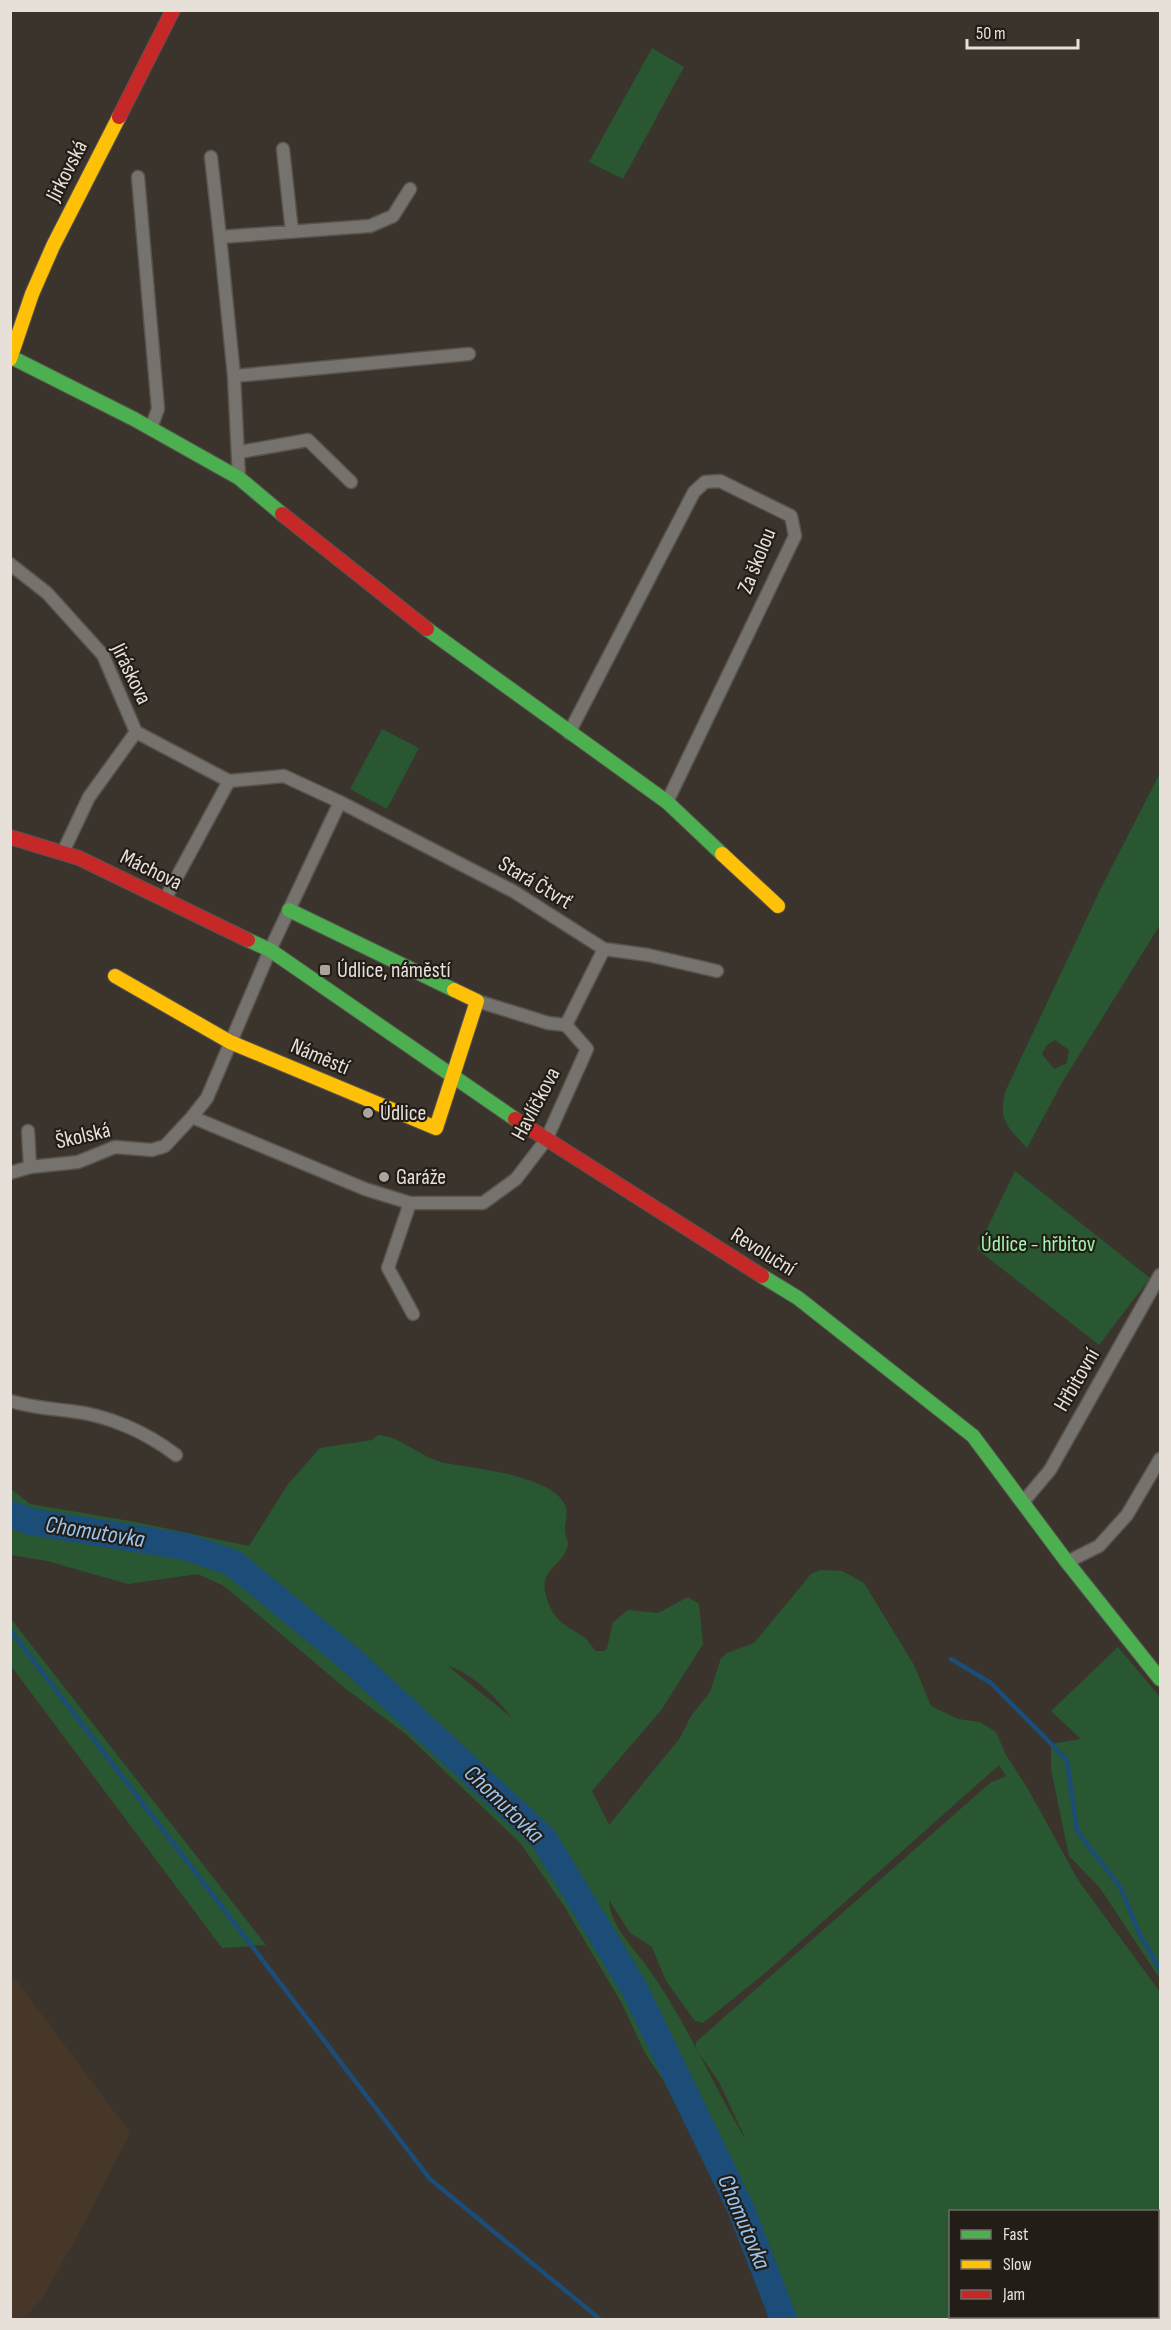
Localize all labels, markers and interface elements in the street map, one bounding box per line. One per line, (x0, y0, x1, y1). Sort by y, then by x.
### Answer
scale bar (967, 12, 1078, 50)
text: 50 m (976, 23, 1006, 44)
street label: Jirkovská (40, 136, 94, 207)
street label: Za školou (732, 524, 782, 598)
street label: Jiráskova (104, 638, 157, 709)
street label: Máchova (116, 844, 186, 896)
street label: Stará Čtvrť (493, 850, 577, 916)
place label: Údlice, náměstí (337, 957, 451, 984)
marker: Údlice, náměstí (318, 963, 332, 977)
street label: Náměstí (286, 1033, 354, 1082)
street label: Havlíčkova (506, 1063, 566, 1145)
place label: Údlice (380, 1100, 426, 1127)
marker: Údlice (361, 1106, 375, 1120)
street label: Školská (53, 1117, 113, 1155)
place label: Garáže (396, 1164, 446, 1191)
marker: Garáže (377, 1170, 391, 1184)
street label: Revoluční (726, 1222, 801, 1283)
park label: Údlice - hřbitov (981, 1231, 1096, 1258)
street label: Hřbitovní (1048, 1343, 1106, 1416)
water label: Chomutovka (43, 1510, 147, 1554)
water label: Chomutovka (458, 1759, 550, 1849)
water label: Chomutovka (711, 2170, 777, 2274)
legend (949, 2210, 1159, 2318)
text: Fast (1003, 2224, 1029, 2245)
text: Slow (1003, 2254, 1032, 2275)
text: Jam (1002, 2284, 1025, 2305)

